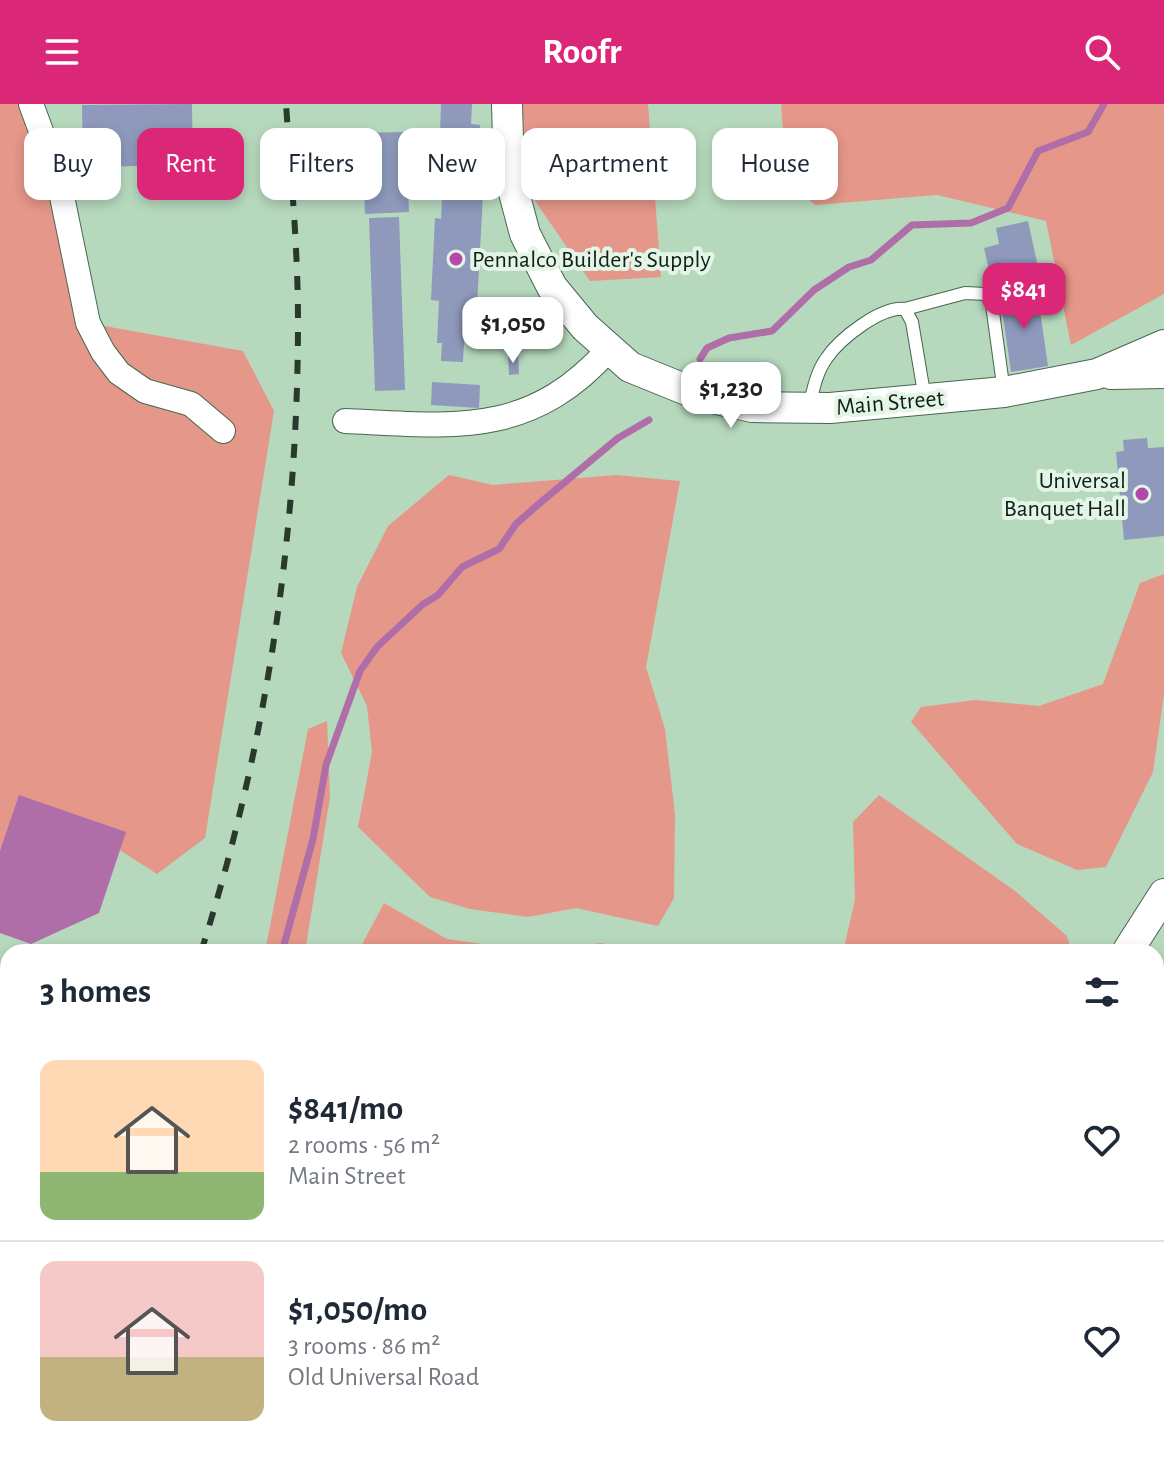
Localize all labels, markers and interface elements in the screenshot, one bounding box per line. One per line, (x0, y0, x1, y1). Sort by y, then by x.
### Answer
icon: menu (40, 30, 84, 74)
icon: search (1080, 30, 1124, 74)
text: Roofr (542, 34, 622, 70)
chip: Buy (24, 128, 121, 200)
chip: Rent (137, 128, 244, 200)
chip: Filters (260, 128, 382, 200)
chip: New (398, 128, 505, 200)
chip: Apartment (521, 128, 696, 200)
chip: House (712, 128, 838, 200)
place label: Pennalco Builder's Supply (472, 248, 711, 272)
marker: Pennalco Builder's Supply (447, 250, 465, 268)
pin: $841 (977, 263, 1071, 331)
text: $841 (1001, 276, 1047, 302)
pin: $1,050 (448, 297, 578, 365)
text: $1,050 (480, 310, 546, 336)
pin: $1,230 (666, 362, 796, 430)
text: $1,230 (699, 375, 763, 401)
street label: Main Street (835, 386, 945, 420)
place label: Universal Banquet Hall (1004, 469, 1126, 521)
marker: Universal Banquet Hall (1133, 485, 1151, 503)
icon: filters (1080, 970, 1124, 1014)
text: 3 homes (40, 975, 151, 1009)
icon: home (104, 1092, 200, 1188)
text: $841/mo (288, 1092, 403, 1126)
icon: heart (1080, 1118, 1124, 1162)
text: 2 rooms · 56 m² (288, 1132, 440, 1158)
text: Main Street (288, 1163, 405, 1189)
icon: home (104, 1293, 200, 1389)
text: $1,050/mo (288, 1293, 427, 1327)
icon: heart (1080, 1319, 1124, 1363)
text: 3 rooms · 86 m² (288, 1333, 440, 1359)
text: Old Universal Road (288, 1364, 479, 1390)

